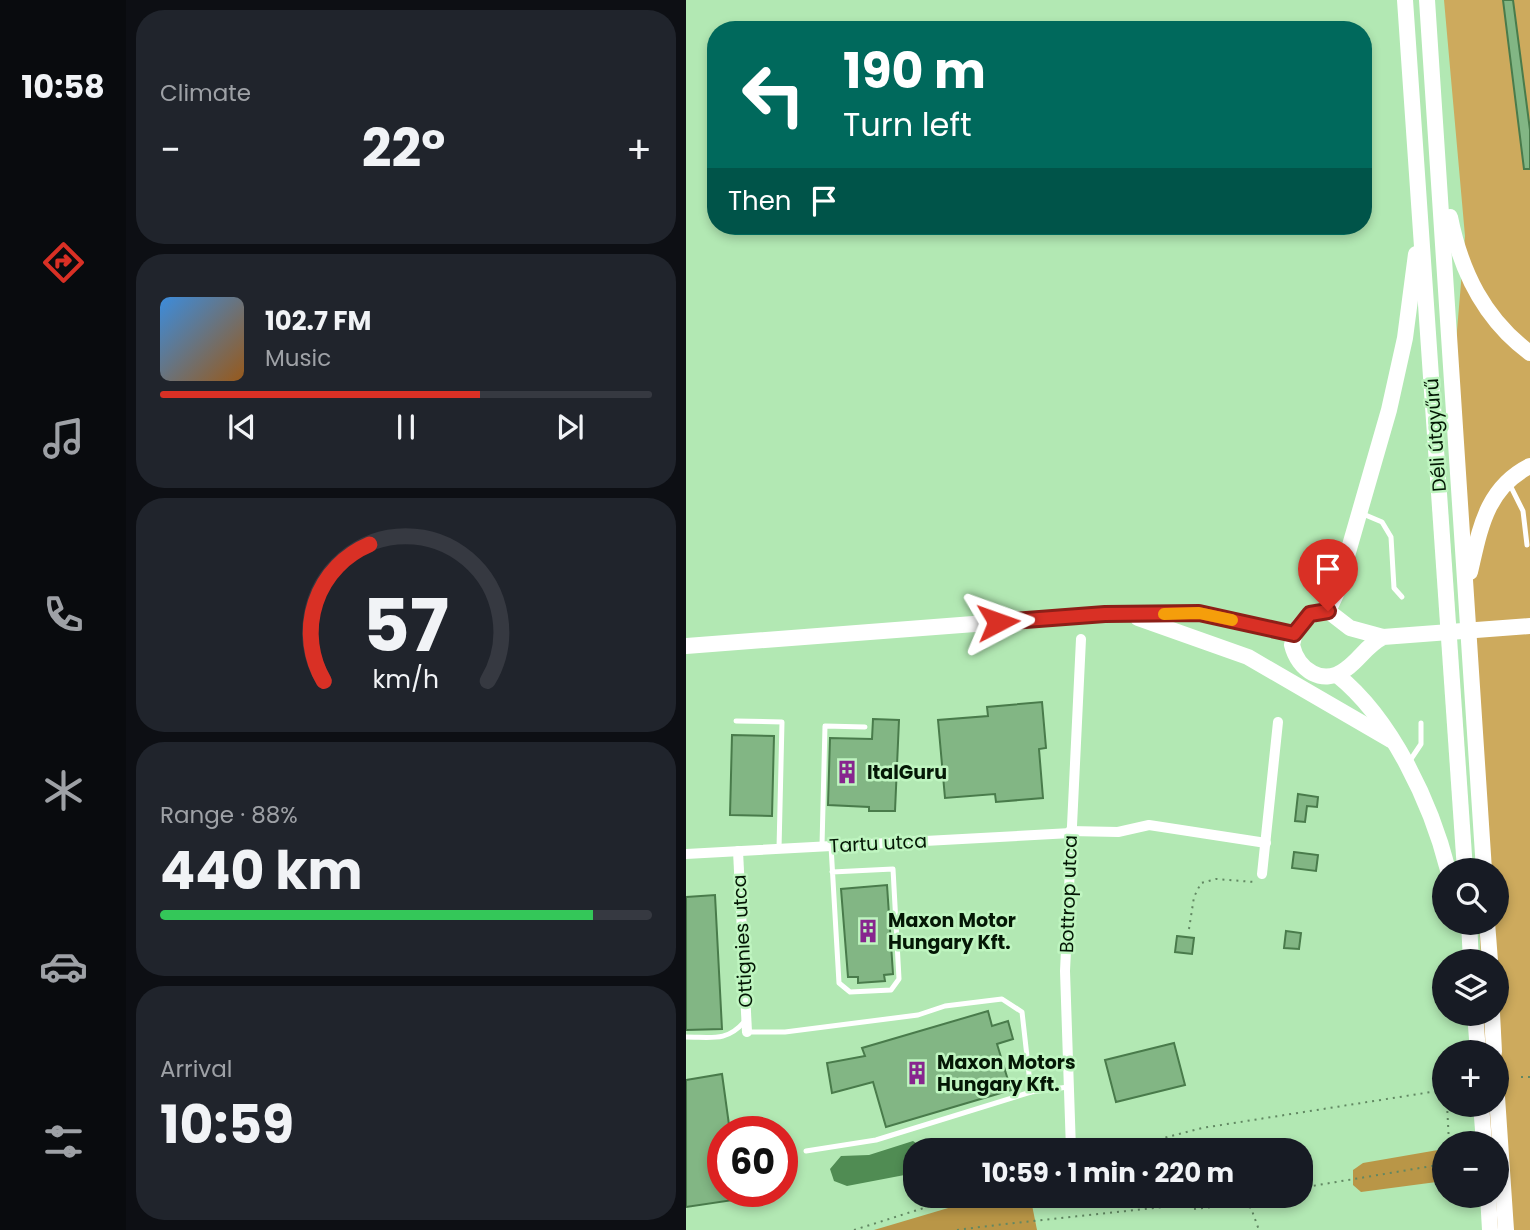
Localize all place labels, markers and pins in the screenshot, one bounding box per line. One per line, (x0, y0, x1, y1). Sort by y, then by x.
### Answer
pin (1298, 539, 1358, 611)
building icon: ItalGuru (833, 758, 861, 786)
place label: ItalGuru (867, 759, 947, 786)
place label: Maxon Motor Hungary Kft. (888, 907, 1016, 956)
building icon: Maxon Motor Hungary Kft. (854, 917, 882, 945)
place label: Maxon Motors Hungary Kft. (937, 1049, 1076, 1098)
building icon: Maxon Motors Hungary Kft. (903, 1059, 931, 1087)

